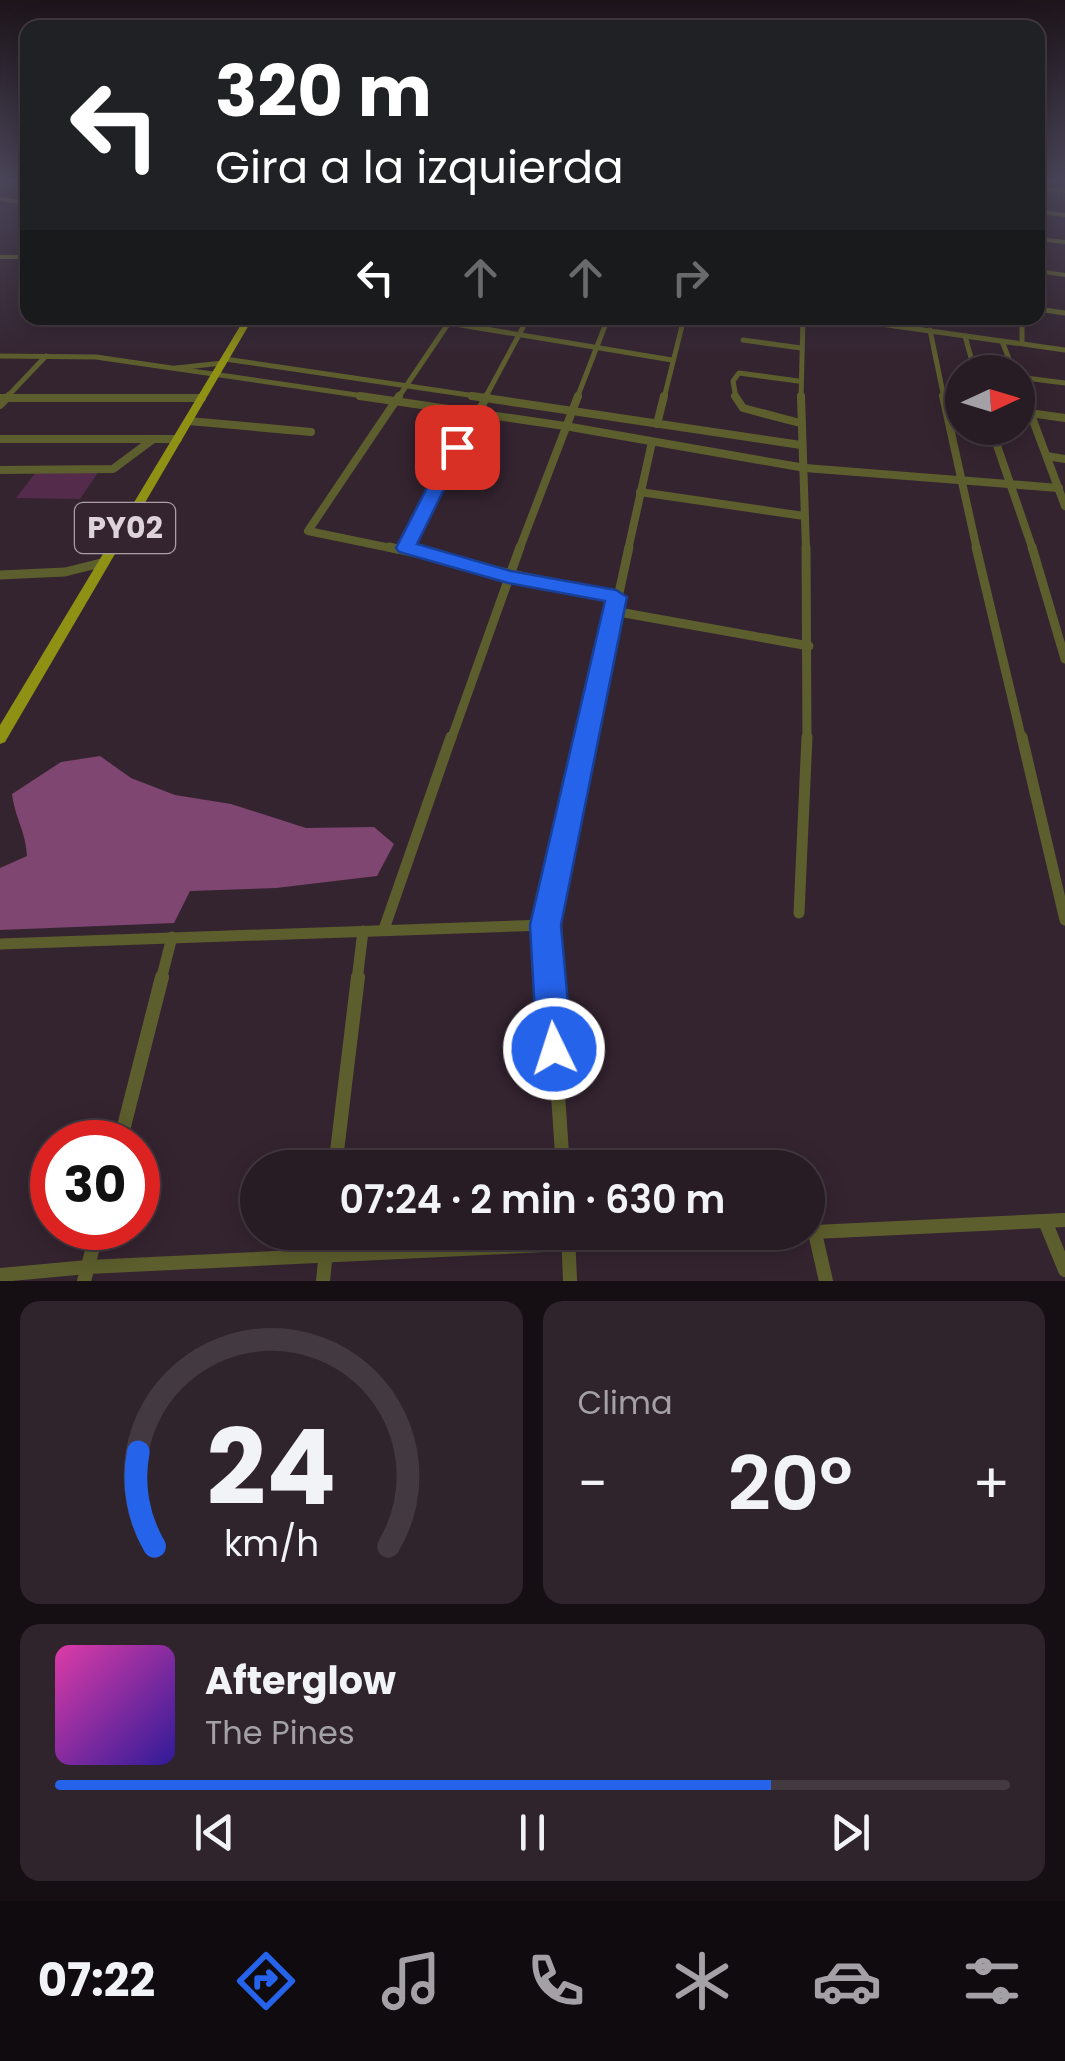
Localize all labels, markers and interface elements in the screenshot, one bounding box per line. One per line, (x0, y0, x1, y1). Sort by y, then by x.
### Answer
text: 320 m (215, 42, 432, 141)
icon: left (50, 60, 180, 190)
text: Gira a la izquierda (215, 136, 624, 199)
icon: left (348, 250, 403, 305)
icon: ahead (453, 250, 508, 305)
icon: ahead (558, 250, 613, 305)
icon: right (663, 250, 718, 305)
north arrow (945, 355, 1035, 445)
map controls (945, 355, 1035, 445)
pin (415, 405, 500, 490)
icon: arrive (430, 420, 485, 475)
road number: PY02 (75, 503, 175, 553)
position arrow (502, 997, 606, 1101)
speed limit sign: 30 (30, 1120, 160, 1250)
text: 07:24 · 2 min · 630 m (340, 1173, 725, 1226)
text: Clima (578, 1380, 673, 1425)
text: 24 (206, 1395, 336, 1540)
text: 20° (728, 1431, 853, 1536)
text: − (578, 1445, 608, 1522)
text: + (972, 1445, 1010, 1522)
text: km/h (224, 1518, 319, 1569)
text: Afterglow (205, 1654, 396, 1707)
text: The Pines (205, 1710, 355, 1755)
icon: previous (187, 1805, 242, 1860)
icon: pause (505, 1805, 560, 1860)
icon: next (823, 1805, 878, 1860)
icon: directions (231, 1946, 301, 2016)
icon: music (376, 1946, 446, 2016)
icon: phone (521, 1946, 591, 2016)
icon: climate (667, 1946, 737, 2016)
icon: car (812, 1946, 882, 2016)
icon: filters (957, 1946, 1027, 2016)
text: 07:22 (38, 1949, 155, 2012)

